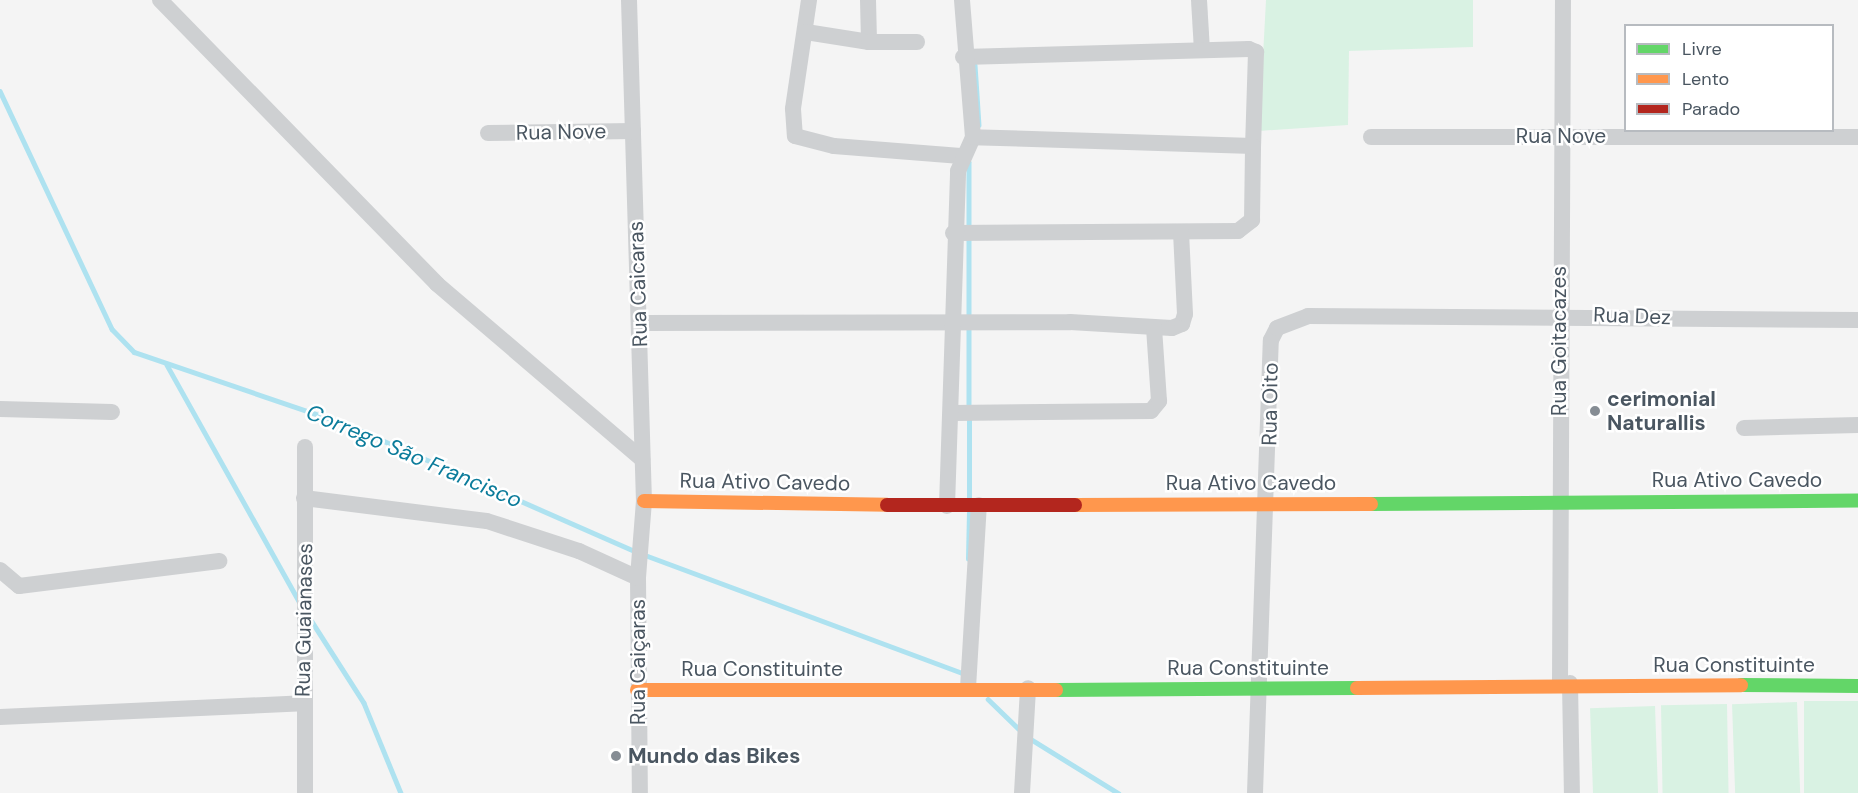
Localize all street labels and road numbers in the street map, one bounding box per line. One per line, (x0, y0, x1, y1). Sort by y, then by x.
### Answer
street label: Rua Nove (516, 119, 606, 145)
street label: Rua Nove (1516, 123, 1606, 149)
street label: Rua Caicaras (623, 220, 653, 348)
street label: Rua Goitacazes (1546, 266, 1572, 416)
street label: Rua Dez (1593, 302, 1671, 330)
street label: Rua Oito (1257, 362, 1283, 446)
street label: Rua Ativo Cavedo (1652, 467, 1822, 493)
street label: Rua Ativo Cavedo (679, 468, 851, 496)
street label: Rua Ativo Cavedo (1166, 470, 1336, 496)
street label: Rua Guaianases (290, 543, 318, 697)
street label: Rua Caiçaras (625, 599, 651, 725)
street label: Rua Constituinte (1653, 652, 1815, 678)
street label: Rua Constituinte (1167, 655, 1329, 681)
street label: Rua Constituinte (681, 656, 843, 682)

